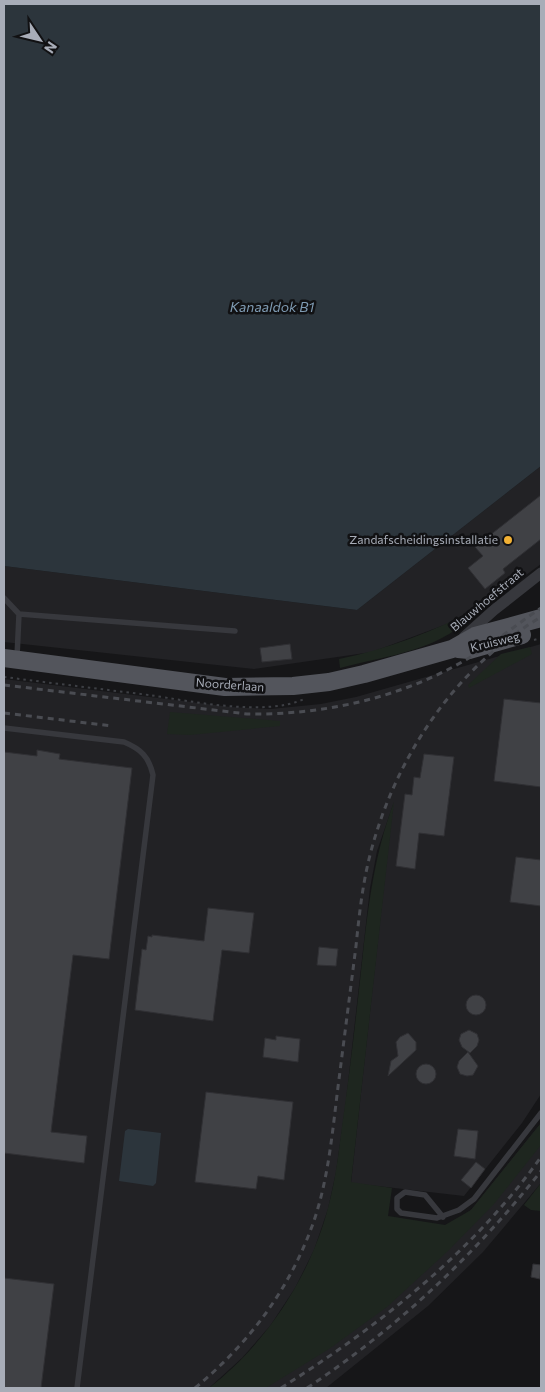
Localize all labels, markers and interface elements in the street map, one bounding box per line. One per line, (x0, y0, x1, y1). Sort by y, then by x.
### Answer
north arrow (15, 15, 65, 65)
text: N (41, 39, 61, 57)
water label: Kanaaldok B1 (230, 298, 314, 315)
place label: Zandafscheidingsinstallatie (349, 532, 498, 546)
marker: Zandafscheidingsinstallatie (502, 534, 514, 546)
street label: Blauwhoefstraat (447, 565, 526, 634)
street label: Kruisweg (469, 628, 521, 654)
street label: Noorderlaan (195, 675, 265, 693)

